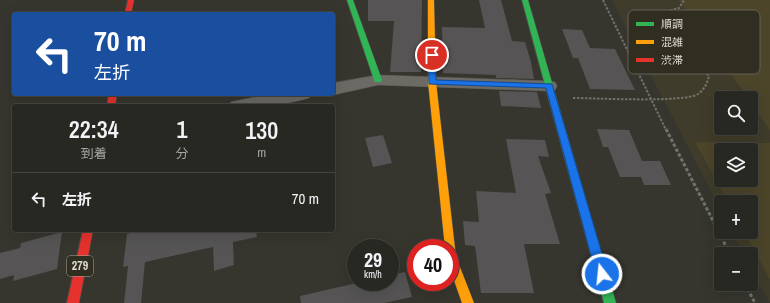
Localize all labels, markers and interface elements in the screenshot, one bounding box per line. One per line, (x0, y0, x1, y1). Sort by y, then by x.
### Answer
legend (628, 10, 760, 74)
text: 順調 (661, 17, 683, 31)
text: 70 m (94, 22, 146, 60)
icon: left (28, 28, 80, 80)
text: 混雑 (661, 35, 683, 49)
pin (415, 38, 449, 72)
icon: arrive (421, 44, 443, 66)
text: 渋滞 (661, 53, 683, 67)
text: 左折 (94, 60, 130, 85)
map controls (714, 91, 758, 291)
button: search (714, 91, 758, 135)
text: 22:34 (69, 113, 119, 145)
text: 1 (177, 113, 188, 145)
text: 130 (245, 114, 278, 146)
button: layers (714, 143, 758, 187)
text: m (257, 144, 266, 161)
text: 到着 (81, 145, 107, 162)
text: 分 (176, 145, 189, 162)
icon: left (28, 188, 50, 210)
text: 70 m (292, 188, 319, 209)
text: 左折 (62, 189, 92, 210)
button: + (714, 195, 758, 239)
speed limit sign: 40 (407, 239, 459, 291)
text: 29 (364, 246, 382, 273)
button: − (714, 247, 758, 291)
position arrow (581, 253, 623, 295)
road number: 279 (67, 256, 93, 276)
text: km/h (364, 268, 382, 281)

